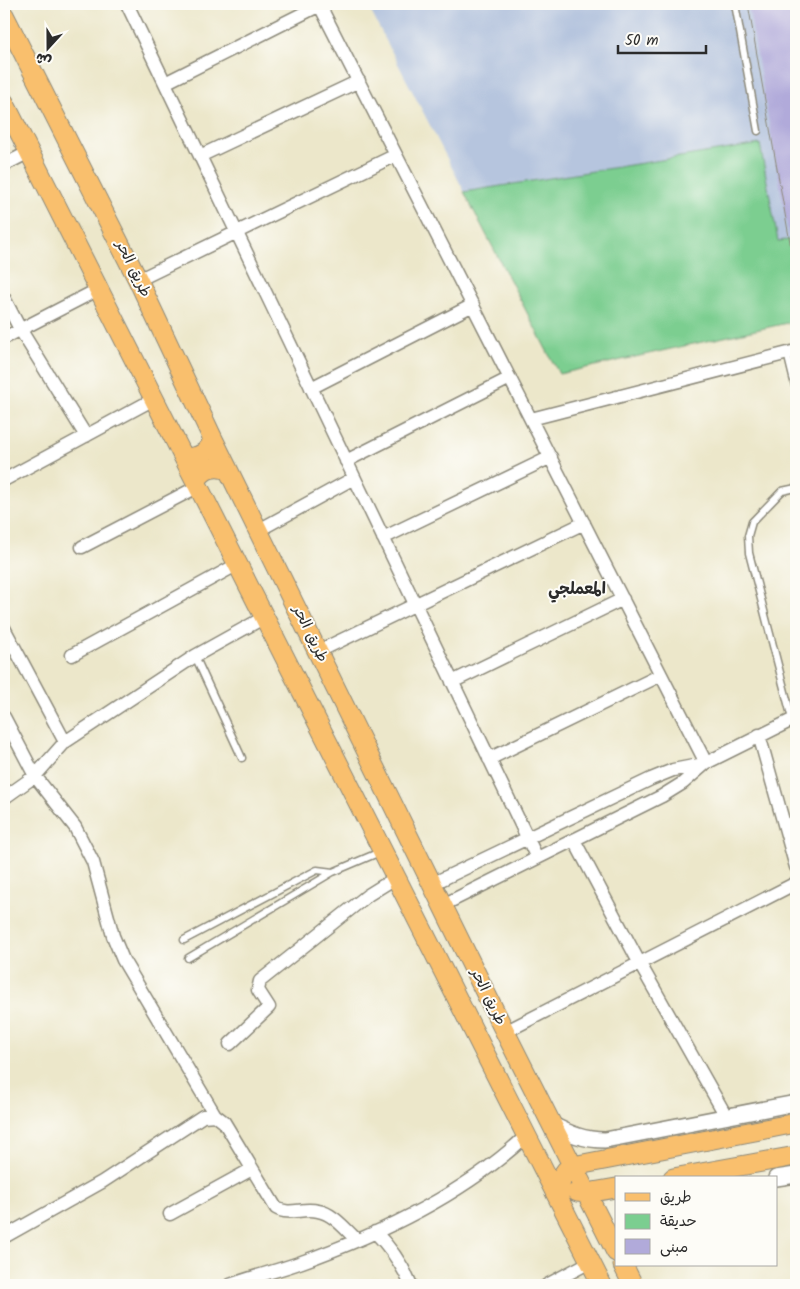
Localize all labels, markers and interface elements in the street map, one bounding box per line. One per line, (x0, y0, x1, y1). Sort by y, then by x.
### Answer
north arrow (22, 22, 72, 72)
scale bar (618, 22, 705, 54)
text: 50 m (625, 29, 659, 53)
text: ش (33, 46, 55, 72)
street label: طريق الحر (108, 235, 157, 302)
district label: المعملجي (548, 577, 606, 603)
street label: طريق الحر (285, 600, 334, 667)
street label: طريق الحر (463, 963, 512, 1030)
legend (615, 1176, 778, 1266)
text: طريق (660, 1186, 692, 1210)
text: حديقة (660, 1210, 697, 1234)
text: مبنى (660, 1236, 688, 1260)

